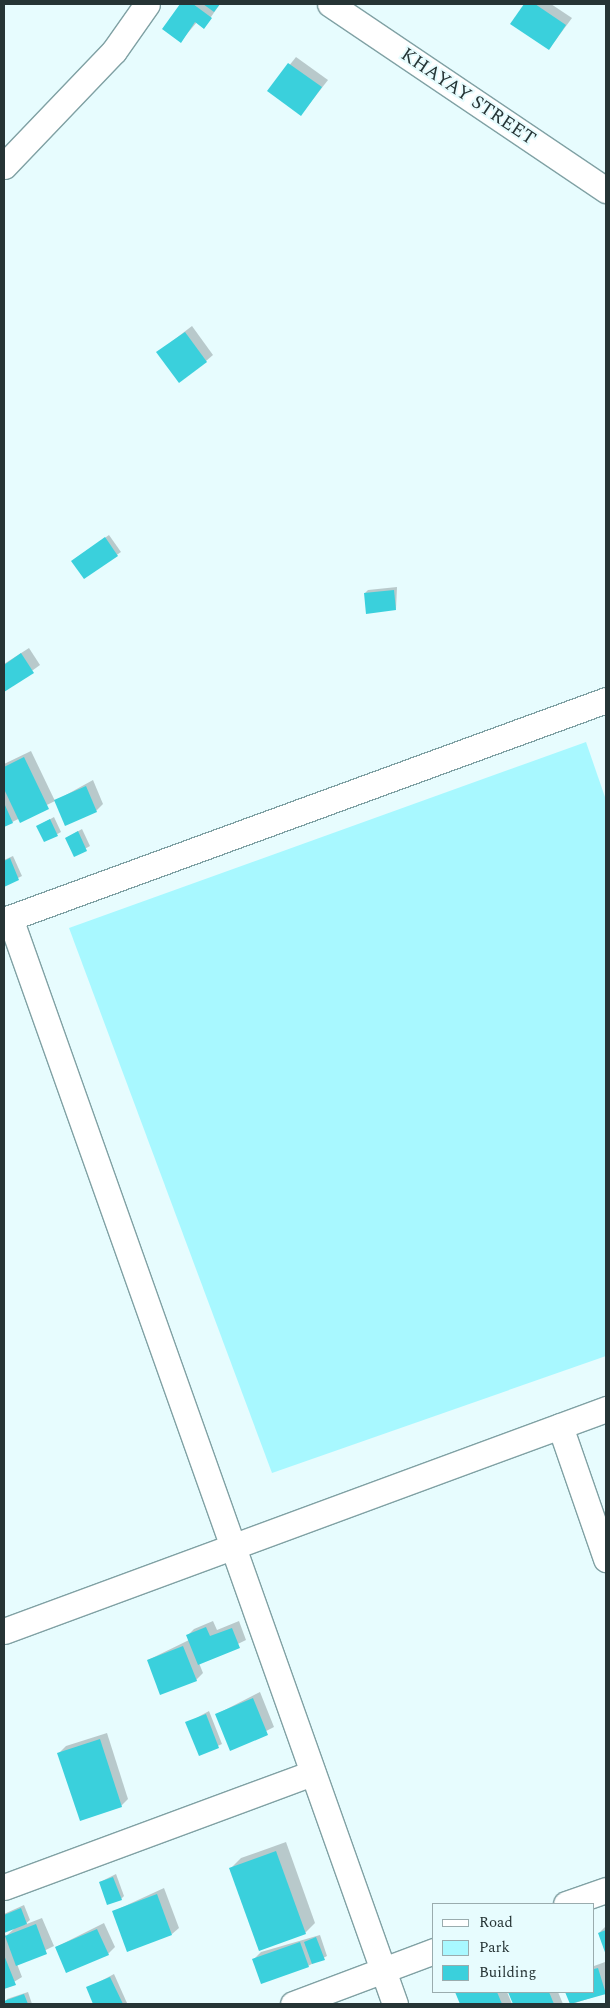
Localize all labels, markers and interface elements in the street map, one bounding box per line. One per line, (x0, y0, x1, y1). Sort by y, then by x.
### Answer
street label: KHAYAY STREET (396, 43, 540, 151)
legend (432, 1903, 595, 1993)
text: Road (479, 1911, 513, 1934)
text: Park (479, 1936, 510, 1959)
text: Building (479, 1961, 536, 1984)

